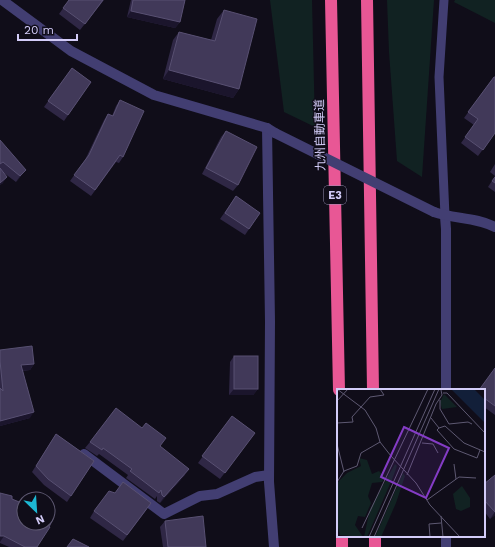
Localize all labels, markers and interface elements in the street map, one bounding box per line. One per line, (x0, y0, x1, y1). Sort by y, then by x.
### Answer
scale bar (18, 16, 77, 42)
text: 20 m (24, 23, 54, 37)
street label: 九州自動車道 (312, 99, 328, 171)
road number: E3 (324, 186, 346, 204)
inset map (337, 389, 485, 537)
north arrow (16, 491, 56, 531)
text: N (34, 512, 46, 527)

